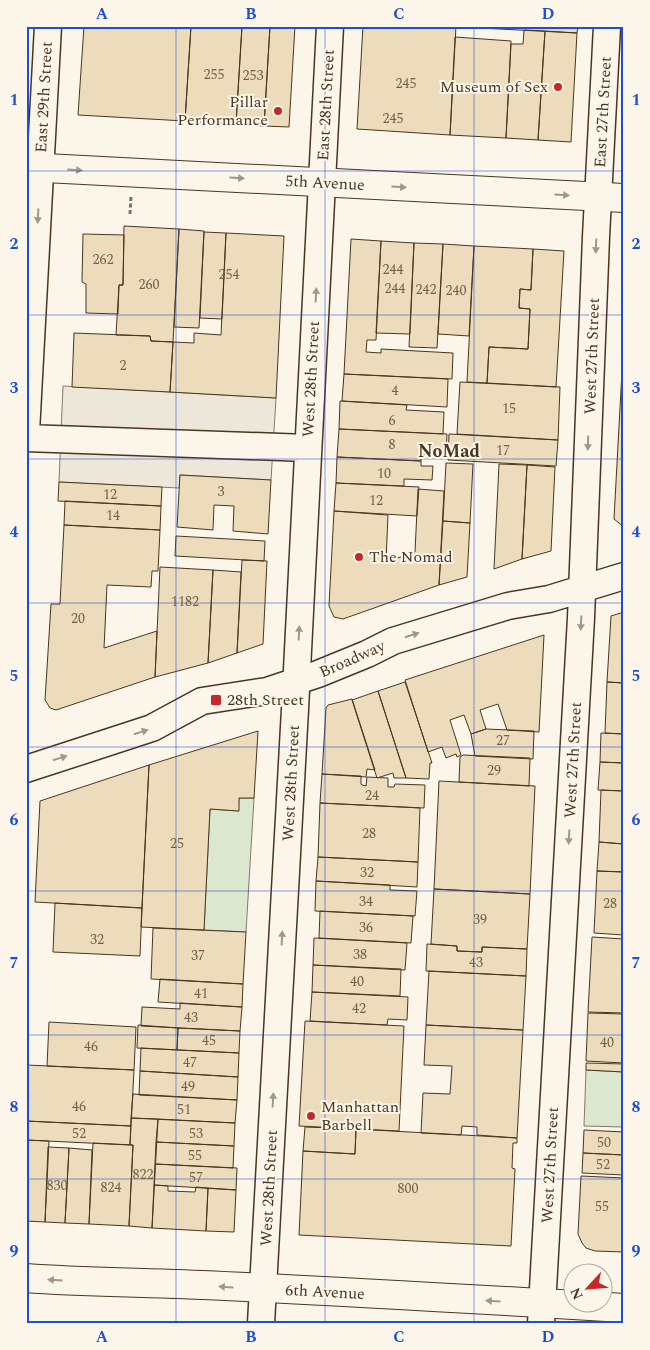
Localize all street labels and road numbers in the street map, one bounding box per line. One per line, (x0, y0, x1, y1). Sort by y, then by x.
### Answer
street label: East 29th Street (29, 40, 59, 153)
street label: East 28th Street (311, 48, 341, 161)
street label: East 27th Street (588, 55, 618, 168)
street label: 5th Avenue (285, 169, 365, 197)
street label: West 27th Street (578, 297, 606, 415)
street label: West 28th Street (296, 320, 326, 438)
street label: Broadway (315, 633, 390, 684)
street label: West 27th Street (558, 701, 588, 819)
street label: West 28th Street (276, 724, 306, 842)
street label: West 27th Street (535, 1106, 565, 1224)
street label: West 28th Street (254, 1129, 284, 1247)
street label: 6th Avenue (285, 1278, 365, 1306)

